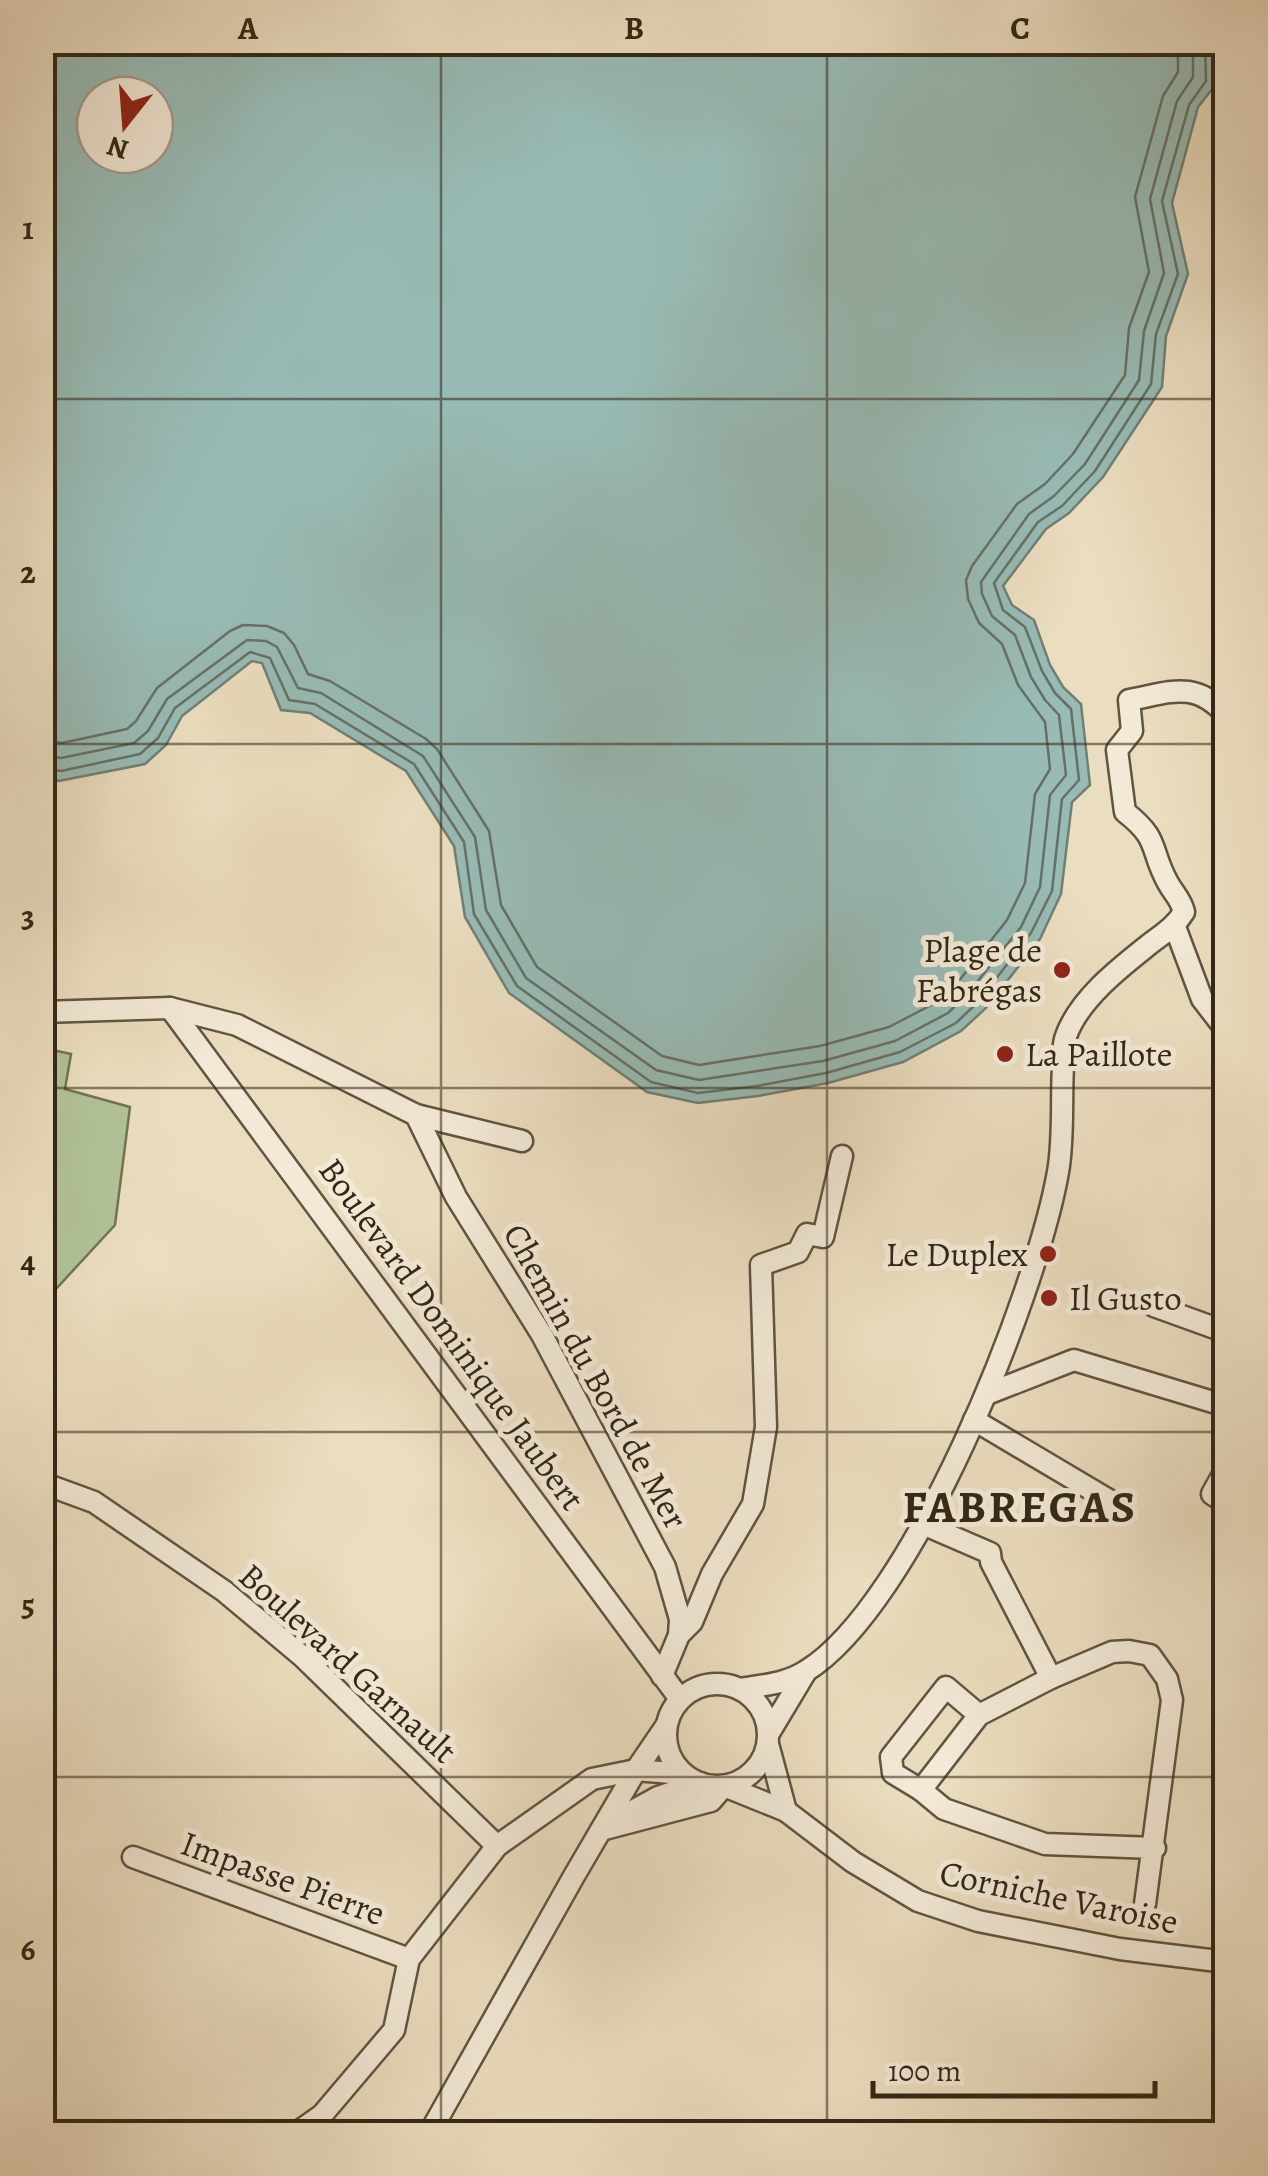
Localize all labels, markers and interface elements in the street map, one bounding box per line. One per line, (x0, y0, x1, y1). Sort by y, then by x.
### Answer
text: A (237, 6, 259, 50)
text: B (624, 6, 644, 50)
text: C (1010, 6, 1030, 50)
north arrow (75, 75, 175, 175)
text: N (103, 127, 133, 169)
text: 1 (22, 206, 34, 250)
text: 2 (20, 550, 36, 594)
text: 3 (21, 894, 35, 938)
place label: Plage de Fabrégas (916, 926, 1042, 1014)
marker: Plage de Fabrégas (1051, 959, 1073, 981)
place label: La Paillote (1025, 1030, 1173, 1078)
marker: La Paillote (994, 1043, 1016, 1065)
street label: Boulevard Dominique Jaubert (308, 1148, 596, 1520)
street label: Chemin du Bord de Mer (492, 1215, 700, 1537)
place label: Le Duplex (885, 1230, 1028, 1278)
text: 4 (20, 1239, 36, 1283)
marker: Le Duplex (1037, 1243, 1059, 1265)
place label: Il Gusto (1069, 1274, 1182, 1322)
marker: Il Gusto (1038, 1287, 1060, 1309)
district label: FABREGAS (902, 1476, 1138, 1538)
street label: Boulevard Garnault (228, 1552, 468, 1774)
text: 5 (21, 1583, 35, 1627)
street label: Impasse Pierre (174, 1819, 392, 1937)
street label: Corniche Varoise (936, 1848, 1182, 1946)
text: 6 (21, 1927, 36, 1971)
scale bar (873, 2036, 1156, 2098)
text: 100 m (888, 2051, 961, 2091)

